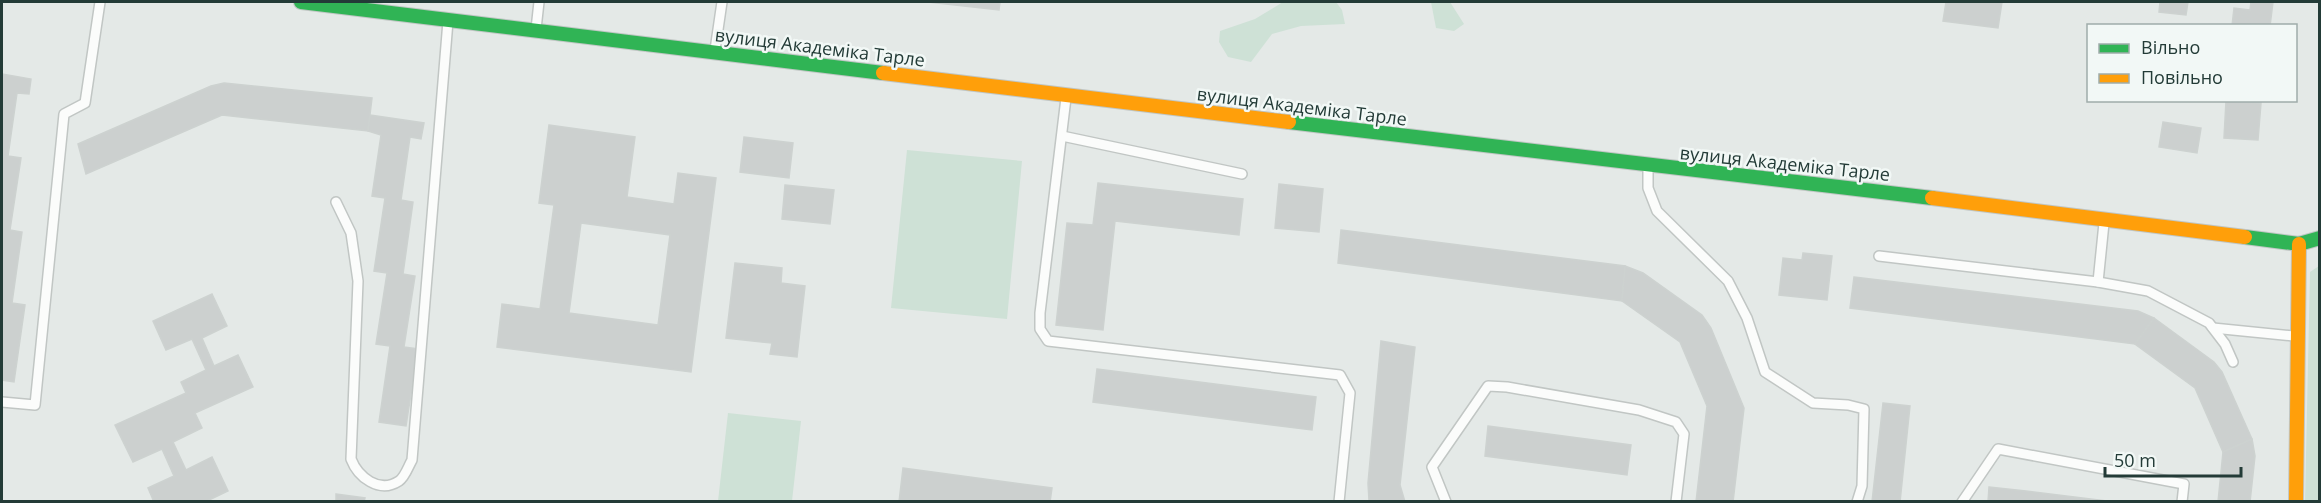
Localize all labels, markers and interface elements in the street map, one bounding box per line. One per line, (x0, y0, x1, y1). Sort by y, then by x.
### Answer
street label: вулиця Академіка Тарле (714, 22, 926, 72)
legend (2087, 24, 2297, 102)
text: Вільно (2141, 35, 2200, 59)
text: Повільно (2141, 65, 2223, 89)
street label: вулиця Академіка Тарле (1196, 81, 1408, 131)
street label: вулиця Академіка Тарле (1679, 140, 1891, 186)
scale bar (2105, 440, 2242, 478)
text: 50 m (2114, 448, 2156, 472)

